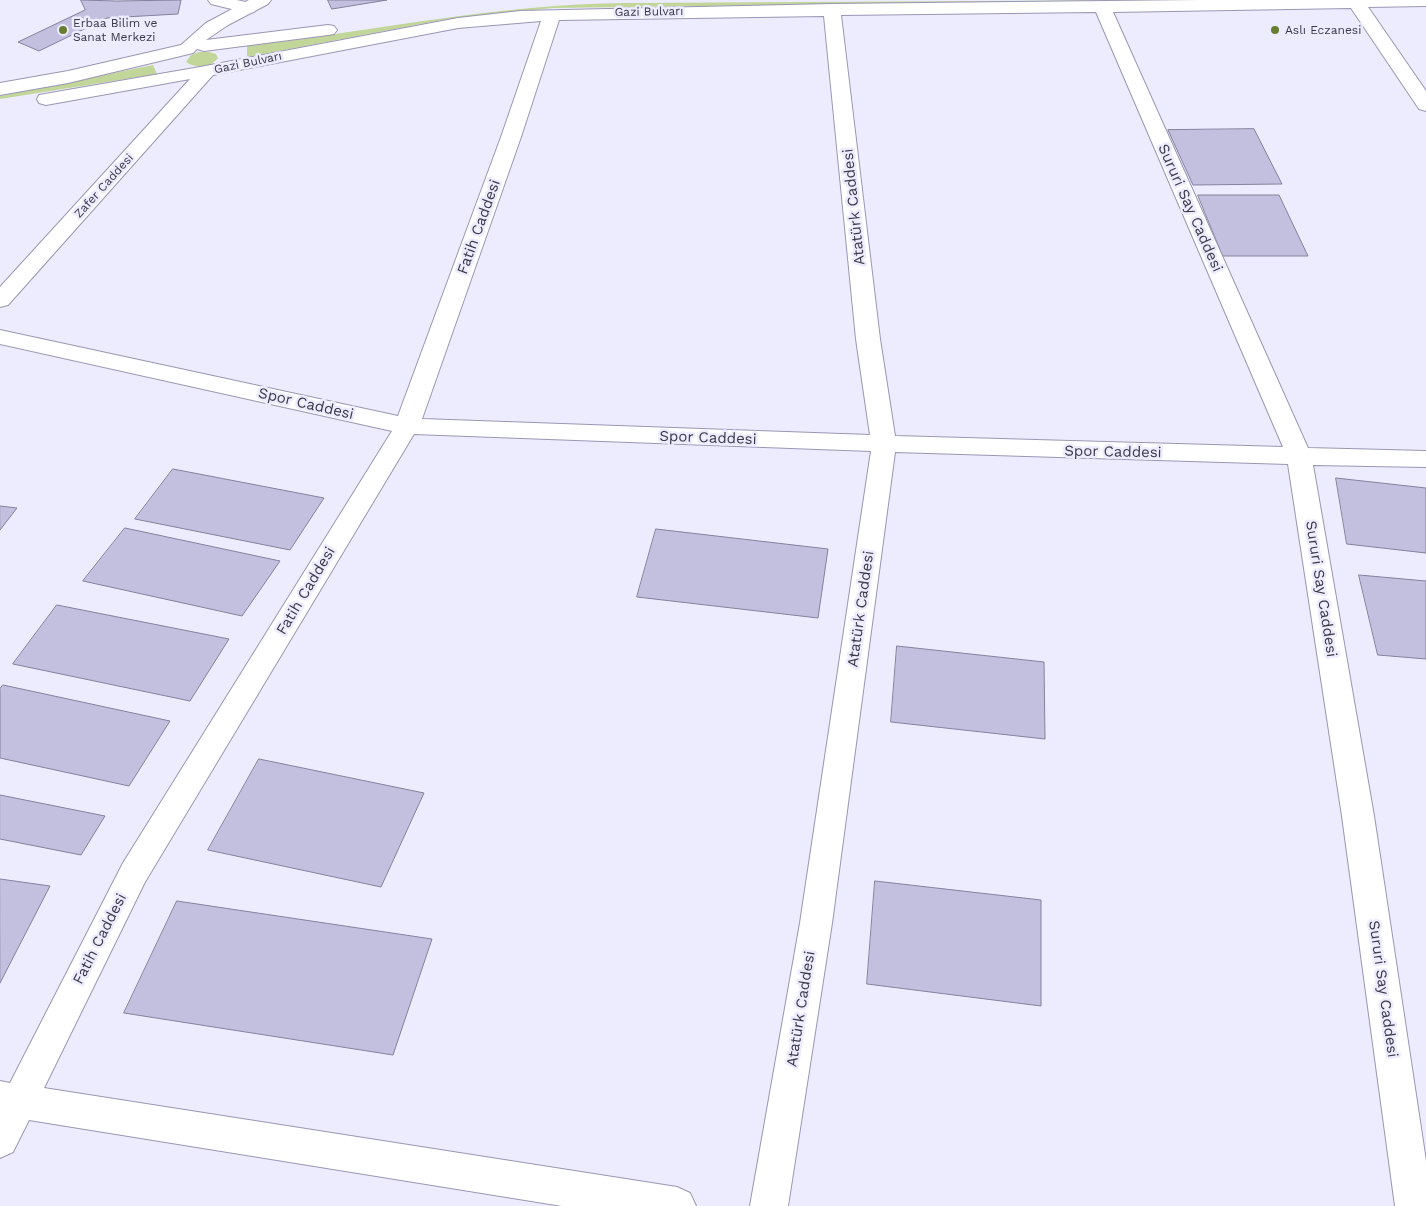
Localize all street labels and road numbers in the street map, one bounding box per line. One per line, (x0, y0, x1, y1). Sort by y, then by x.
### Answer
street label: Gazi Bulvarı (614, 4, 684, 20)
street label: Gazi Bulvarı (213, 49, 283, 77)
street label: Sururi Say Caddesi (1154, 141, 1226, 275)
street label: Atatürk Caddesi (839, 148, 869, 266)
street label: Zafer Caddesi (71, 151, 137, 221)
street label: Fatih Caddesi (454, 177, 504, 277)
street label: Spor Caddesi (257, 384, 355, 424)
street label: Spor Caddesi (659, 427, 757, 449)
street label: Spor Caddesi (1064, 442, 1162, 462)
street label: Sururi Say Caddesi (1301, 519, 1341, 659)
street label: Fatih Caddesi (273, 544, 339, 638)
street label: Atatürk Caddesi (844, 550, 878, 668)
street label: Fatih Caddesi (69, 891, 131, 987)
street label: Sururi Say Caddesi (1364, 919, 1402, 1059)
street label: Atatürk Caddesi (783, 950, 819, 1068)

